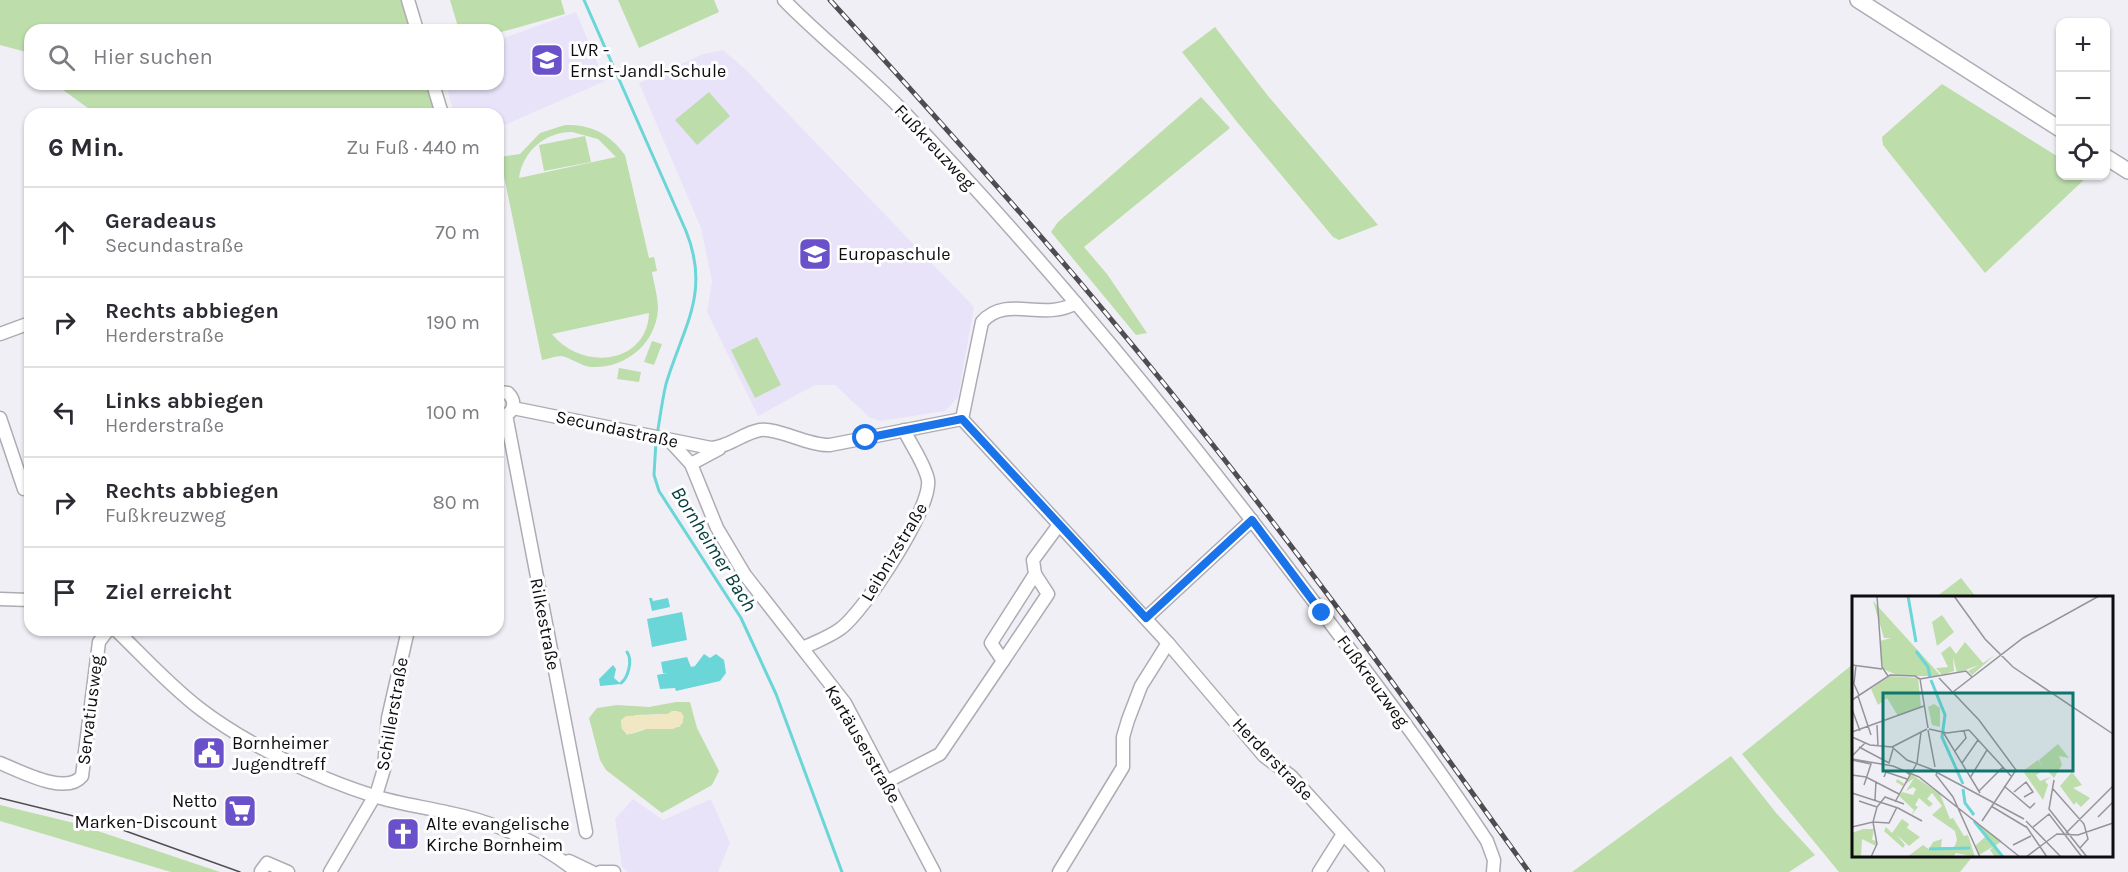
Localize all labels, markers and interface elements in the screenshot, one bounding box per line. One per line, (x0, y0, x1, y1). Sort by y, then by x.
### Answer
map controls (2056, 18, 2110, 180)
button: + (2056, 18, 2110, 72)
search box (24, 24, 504, 90)
place label: LVR - Ernst-Jandl-Schule (570, 39, 726, 82)
icon: search (45, 41, 78, 74)
school or university icon: LVR - Ernst-Jandl-Schule (529, 42, 565, 78)
text: Hier suchen (93, 44, 213, 70)
button: − (2056, 72, 2110, 126)
street label: Fußkreuzweg (890, 100, 980, 194)
button: locate (2056, 126, 2110, 180)
text: 6 Min. (48, 132, 123, 163)
text: Zu Fuß · 440 m (346, 136, 480, 159)
text: Geradeaus (105, 208, 217, 234)
icon: ahead (48, 216, 81, 249)
text: 70 m (435, 221, 480, 244)
text: Secundastraße (105, 234, 244, 257)
school or university icon: Europaschule (797, 236, 833, 272)
place label: Europaschule (838, 243, 951, 265)
text: Rechts abbiegen (105, 298, 279, 324)
icon: right (48, 306, 81, 339)
text: 190 m (426, 311, 480, 334)
text: Herderstraße (105, 324, 224, 347)
text: Links abbiegen (105, 388, 264, 414)
icon: left (48, 396, 81, 429)
text: 100 m (426, 401, 480, 424)
street label: Secundastraße (554, 405, 680, 453)
text: Herderstraße (105, 414, 224, 437)
route start (852, 424, 878, 450)
text: Rechts abbiegen (105, 478, 279, 504)
water label: Bornheimer Bach (666, 482, 762, 616)
icon: right (48, 486, 81, 519)
text: 80 m (432, 491, 480, 514)
street label: Leibnizstraße (856, 499, 932, 605)
text: Fußkreuzweg (105, 504, 226, 527)
icon: arrive (48, 576, 81, 609)
street label: Rilkestraße (525, 576, 565, 672)
text: Ziel erreicht (105, 579, 232, 605)
inset map (1852, 596, 2113, 857)
route end (1308, 599, 1334, 625)
street label: Fußkreuzweg (1332, 631, 1414, 731)
street label: Servatiusweg (72, 654, 108, 766)
street label: Schillerstraße (371, 655, 413, 773)
street label: Kartäuserstraße (820, 681, 906, 807)
street label: Herderstraße (1228, 713, 1318, 805)
place label: Bornheimer Jugendtreff (232, 732, 329, 775)
public building icon: Bornheimer Jugendtreff (191, 735, 227, 771)
place label: Netto Marken-Discount (74, 790, 217, 833)
supermarket icon: Netto Marken-Discount (222, 793, 258, 829)
place label: Alte evangelische Kirche Bornheim (426, 813, 569, 856)
church icon: Alte evangelische Kirche Bornheim (385, 816, 421, 852)

